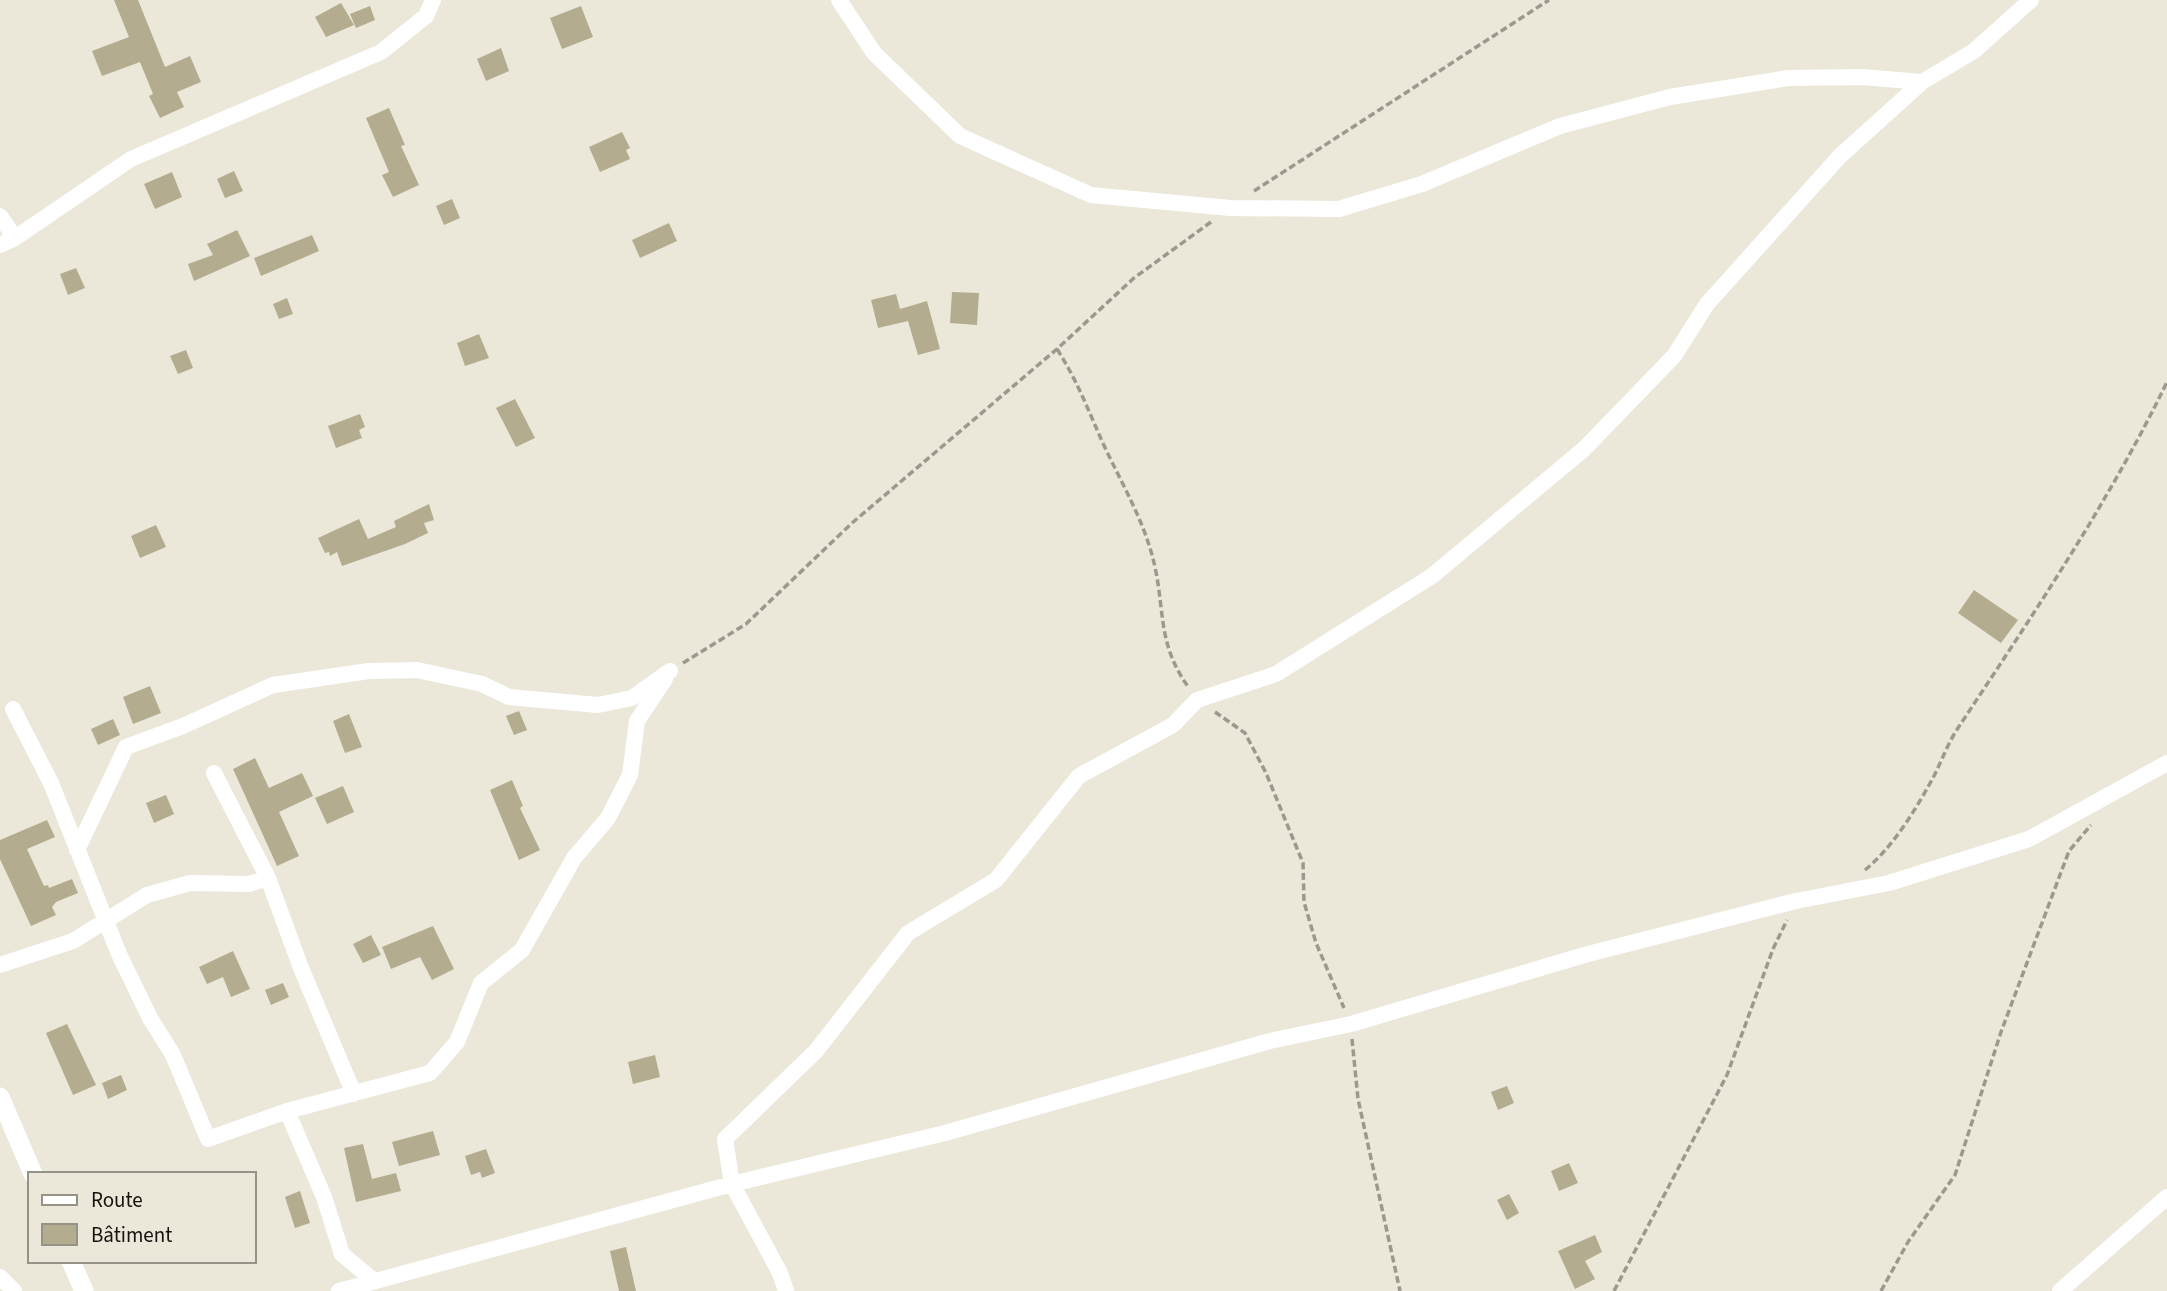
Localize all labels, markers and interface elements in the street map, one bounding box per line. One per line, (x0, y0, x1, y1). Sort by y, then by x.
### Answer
legend (28, 1172, 256, 1263)
text: Route (91, 1185, 143, 1215)
text: Bâtiment (91, 1220, 172, 1250)

